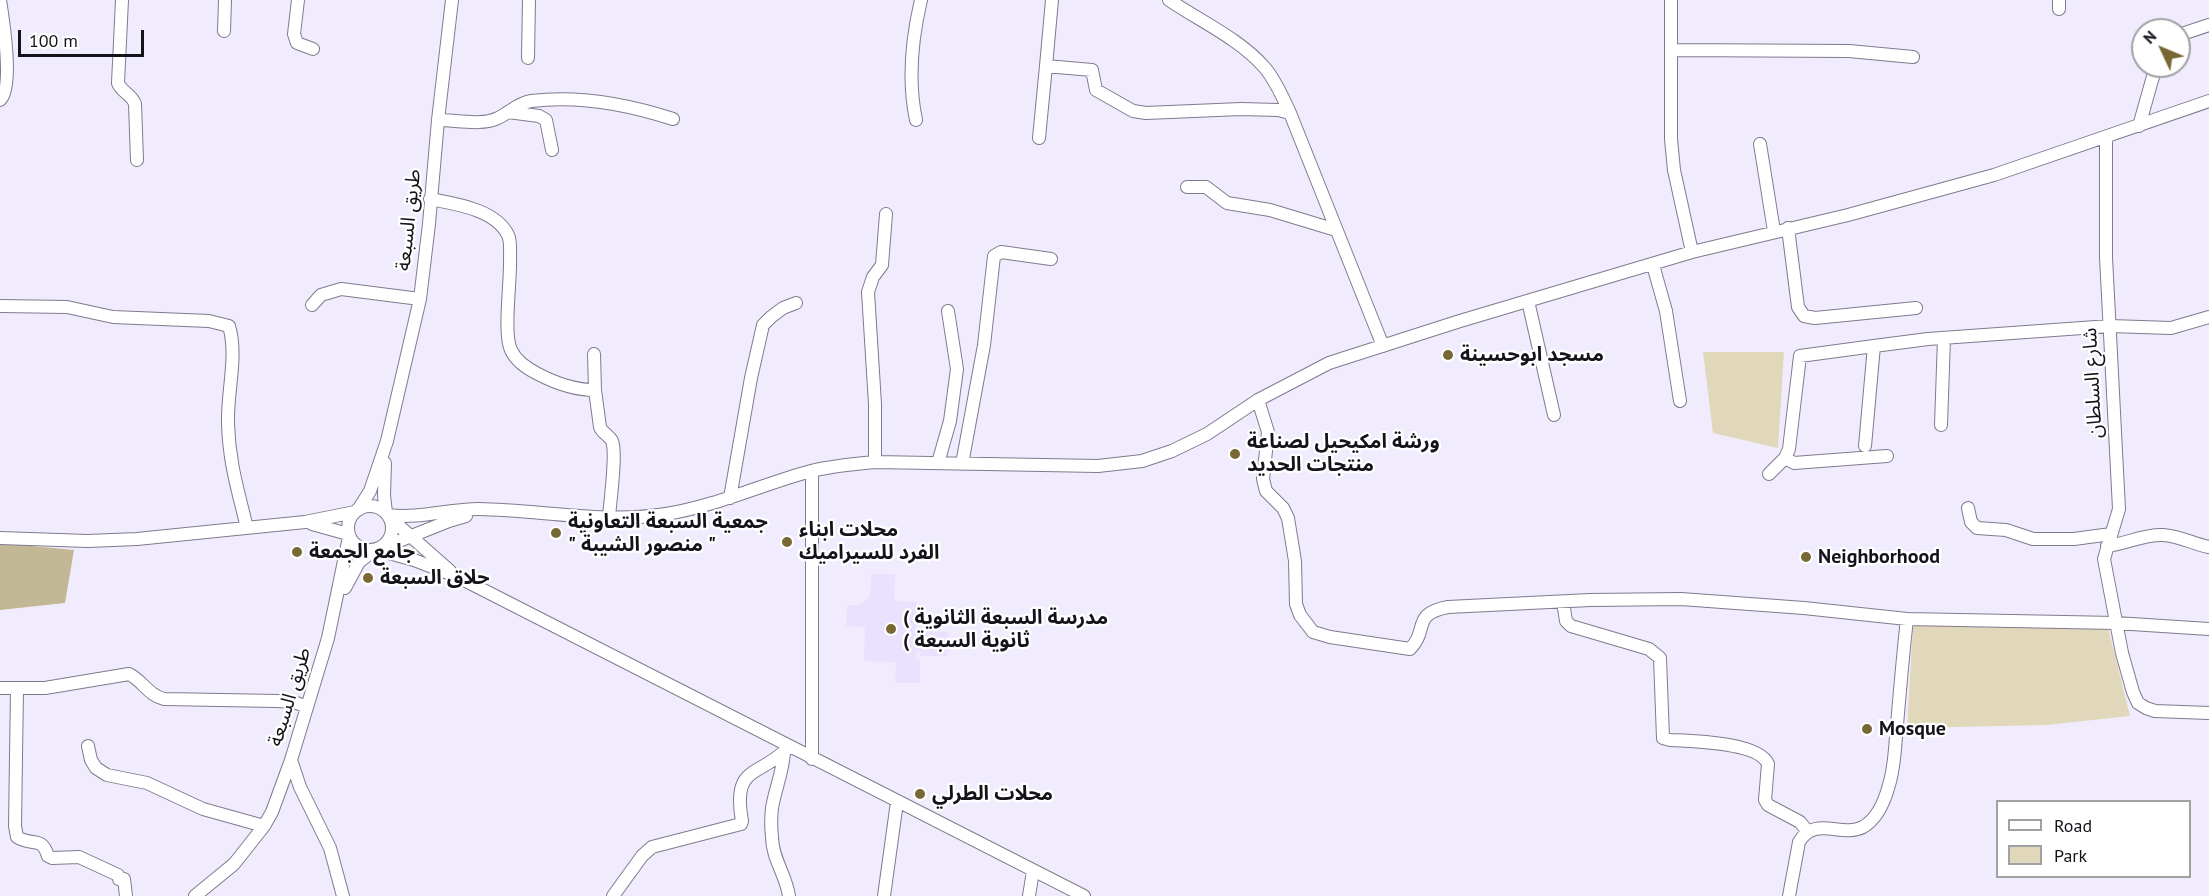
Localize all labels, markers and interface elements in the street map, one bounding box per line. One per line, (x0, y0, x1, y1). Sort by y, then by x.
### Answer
scale bar (21, 18, 147, 56)
north arrow (2131, 18, 2191, 78)
text: N (2139, 26, 2160, 48)
text: 100 m (29, 29, 78, 52)
street label: طريق السبعة (392, 168, 426, 272)
street label: شارع السلطان (2078, 327, 2108, 439)
place label: مسجد ابوحسينة (1460, 343, 1604, 367)
marker: مسجد ابوحسينة (1441, 348, 1455, 362)
place label: ورشة امكيحيل لصناعة منتجات الحديد (1247, 430, 1440, 477)
marker: ورشة امكيحيل لصناعة منتجات الحديد (1228, 447, 1242, 461)
place label: جمعية السبعة التعاونية " منصور الشيبة " (568, 510, 768, 557)
place label: محلات ابناء الفرد للسيراميك (799, 518, 939, 565)
marker: جمعية السبعة التعاونية " منصور الشيبة " (549, 526, 563, 540)
marker: محلات ابناء الفرد للسيراميك (780, 535, 794, 549)
place label: جامع الجمعة (309, 540, 415, 564)
marker: جامع الجمعة (290, 545, 304, 559)
place label: Neighborhood (1818, 545, 1940, 569)
marker: Neighborhood (1799, 550, 1813, 564)
place label: حلاق السبعة (380, 566, 490, 590)
marker: حلاق السبعة (361, 571, 375, 585)
place label: ( مدرسة السبعة الثانوية ( ثانوية السبعة (903, 606, 1108, 653)
marker: ( مدرسة السبعة الثانوية ( ثانوية السبعة (884, 622, 898, 636)
street label: طريق السبعة (264, 645, 316, 749)
place label: Mosque (1879, 717, 1946, 741)
marker: Mosque (1860, 722, 1874, 736)
place label: محلات الطرلي (932, 782, 1053, 806)
marker: محلات الطرلي (913, 787, 927, 801)
legend (1996, 800, 2191, 878)
text: Road (2054, 814, 2092, 837)
text: Park (2054, 844, 2087, 867)

